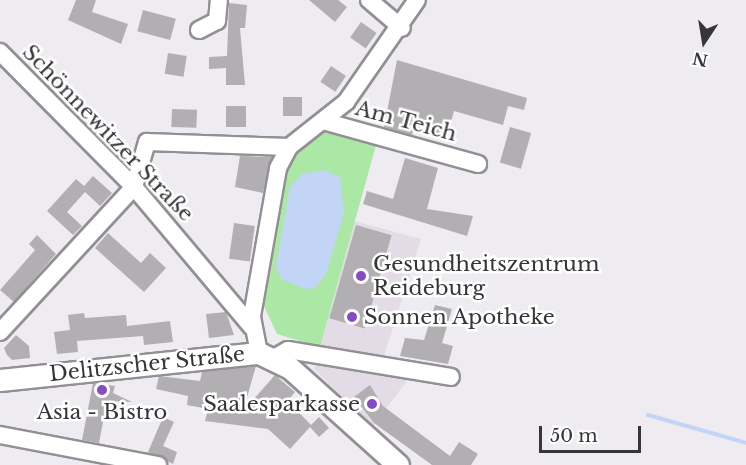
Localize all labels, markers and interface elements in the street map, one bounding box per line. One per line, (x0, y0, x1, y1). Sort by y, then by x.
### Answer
north arrow (674, 12, 734, 72)
street label: Schönnewitzer Straße (17, 39, 199, 227)
text: N (691, 48, 710, 71)
street label: Am Teich (352, 95, 460, 147)
place label: Gesundheitszentrum Reideburg (373, 251, 599, 301)
marker: Gesundheitszentrum Reideburg (354, 269, 368, 283)
place label: Sonnen Apotheke (364, 304, 556, 330)
marker: Sonnen Apotheke (345, 310, 359, 324)
street label: Delitzscher Straße (48, 341, 246, 387)
marker: Asia - Bistro (95, 383, 109, 397)
place label: Saalesparkasse (203, 391, 360, 417)
marker: Saalesparkasse (365, 397, 379, 411)
place label: Asia - Bistro (37, 399, 167, 425)
scale bar (542, 414, 644, 452)
text: 50 m (550, 425, 598, 447)

